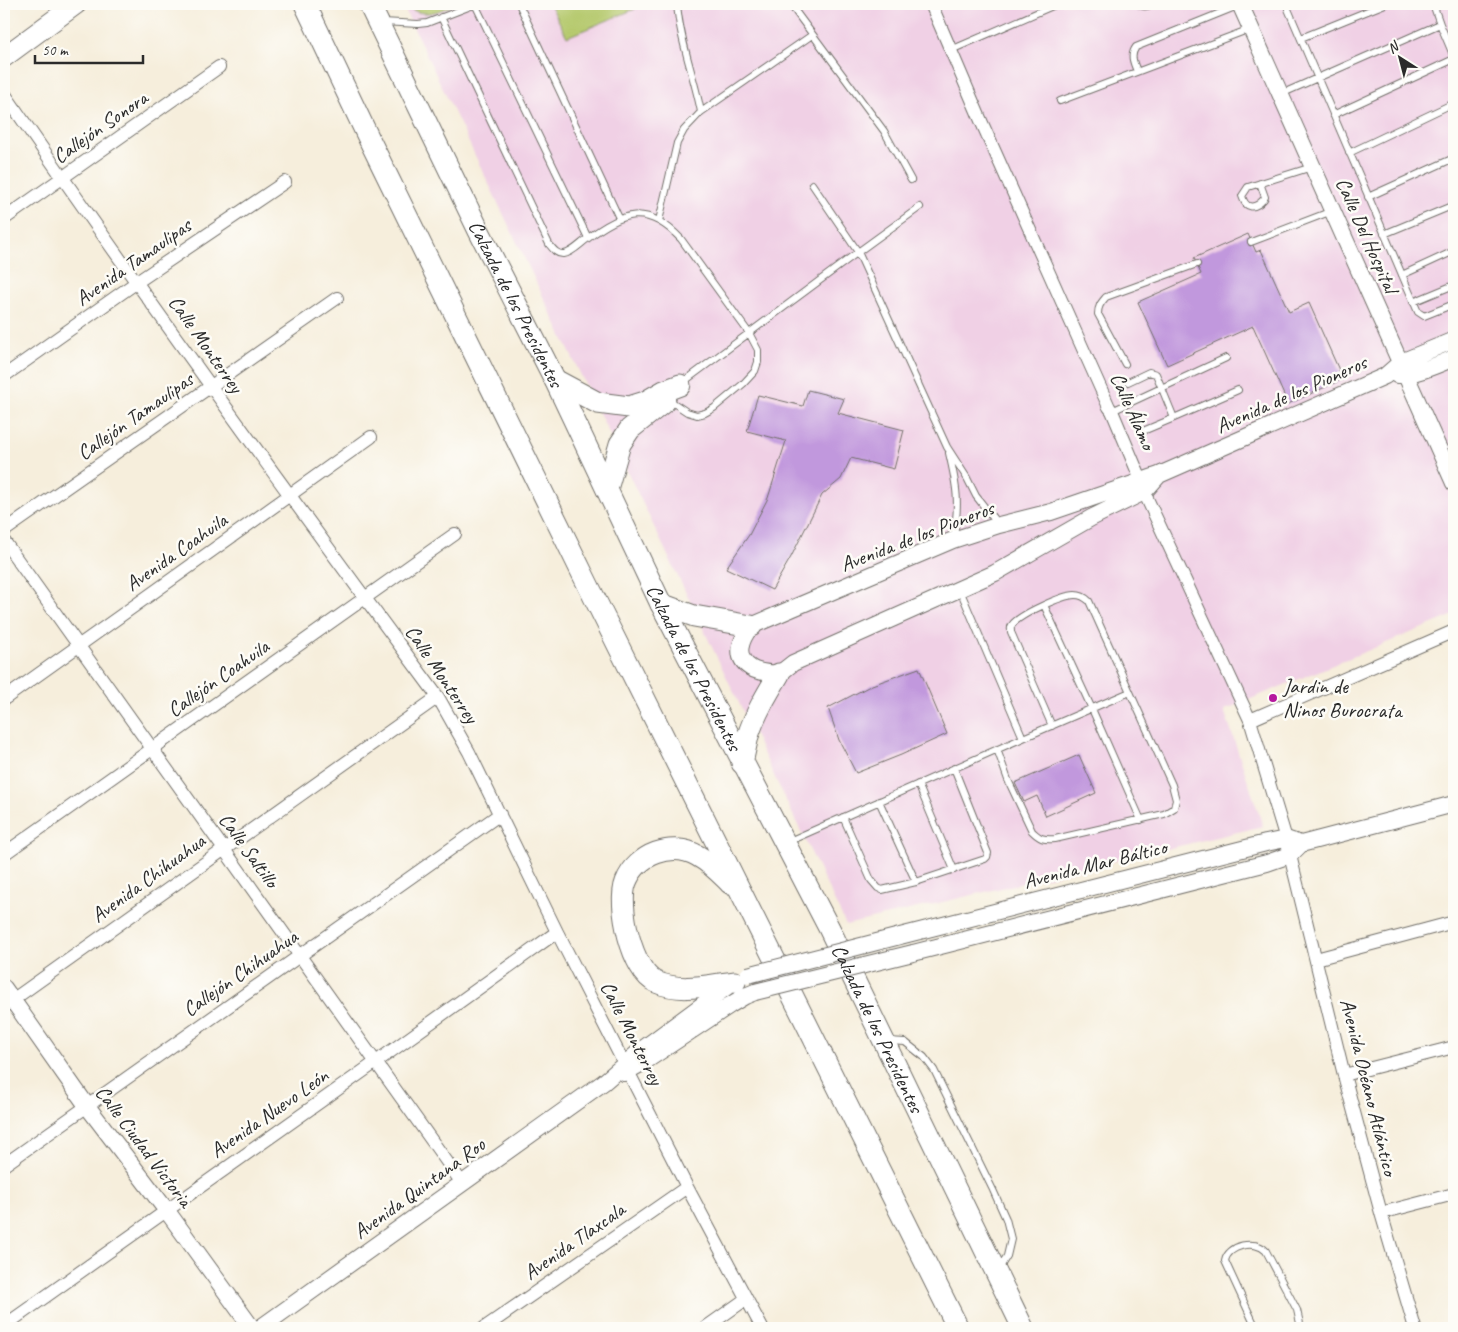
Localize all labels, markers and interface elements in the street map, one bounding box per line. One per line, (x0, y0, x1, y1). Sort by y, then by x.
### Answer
scale bar (35, 32, 142, 64)
north arrow (1376, 32, 1426, 82)
text: N (1384, 37, 1403, 57)
text: 50 m (42, 41, 69, 60)
street label: Callejón Sonora (48, 84, 154, 169)
street label: Calle Del Hospital (1330, 173, 1405, 300)
street label: Avenida Tamaulipas (70, 211, 197, 311)
street label: Calzada de los Presidentes (463, 216, 570, 393)
street label: Calle Monterrey (163, 290, 250, 399)
street label: Avenida de los Pioneros (1212, 348, 1372, 439)
street label: Callejón Tamaulipas (72, 365, 200, 466)
street label: Calle Álamo (1105, 368, 1163, 456)
street label: Avenida de los Pioneros (837, 494, 999, 577)
street label: Avenida Coahuila (120, 506, 233, 597)
street label: Calzada de los Presidentes (641, 580, 749, 757)
street label: Calle Monterrey (400, 620, 485, 730)
street label: Callejón Coahuila (162, 633, 275, 723)
place label: Jardin de Ninos Burocrata (1282, 673, 1404, 723)
marker: Jardin de Ninos Burocrata (1267, 692, 1279, 704)
street label: Calle Saltillo (213, 808, 286, 895)
street label: Avenida Chihuahua (86, 827, 211, 928)
street label: Avenida Mar Báltico (1021, 833, 1172, 894)
street label: Callejón Chihuahua (177, 923, 304, 1022)
street label: Calzada de los Presidentes (826, 940, 930, 1119)
street label: Calle Monterrey (595, 977, 670, 1091)
street label: Avenida Océano Atlántico (1334, 996, 1404, 1181)
street label: Avenida Nuevo León (205, 1062, 334, 1163)
street label: Calle Ciudad Victoria (90, 1080, 200, 1214)
street label: Avenida Quintana Roo (348, 1131, 491, 1244)
street label: Avenida Tlaxcala (518, 1195, 632, 1285)

